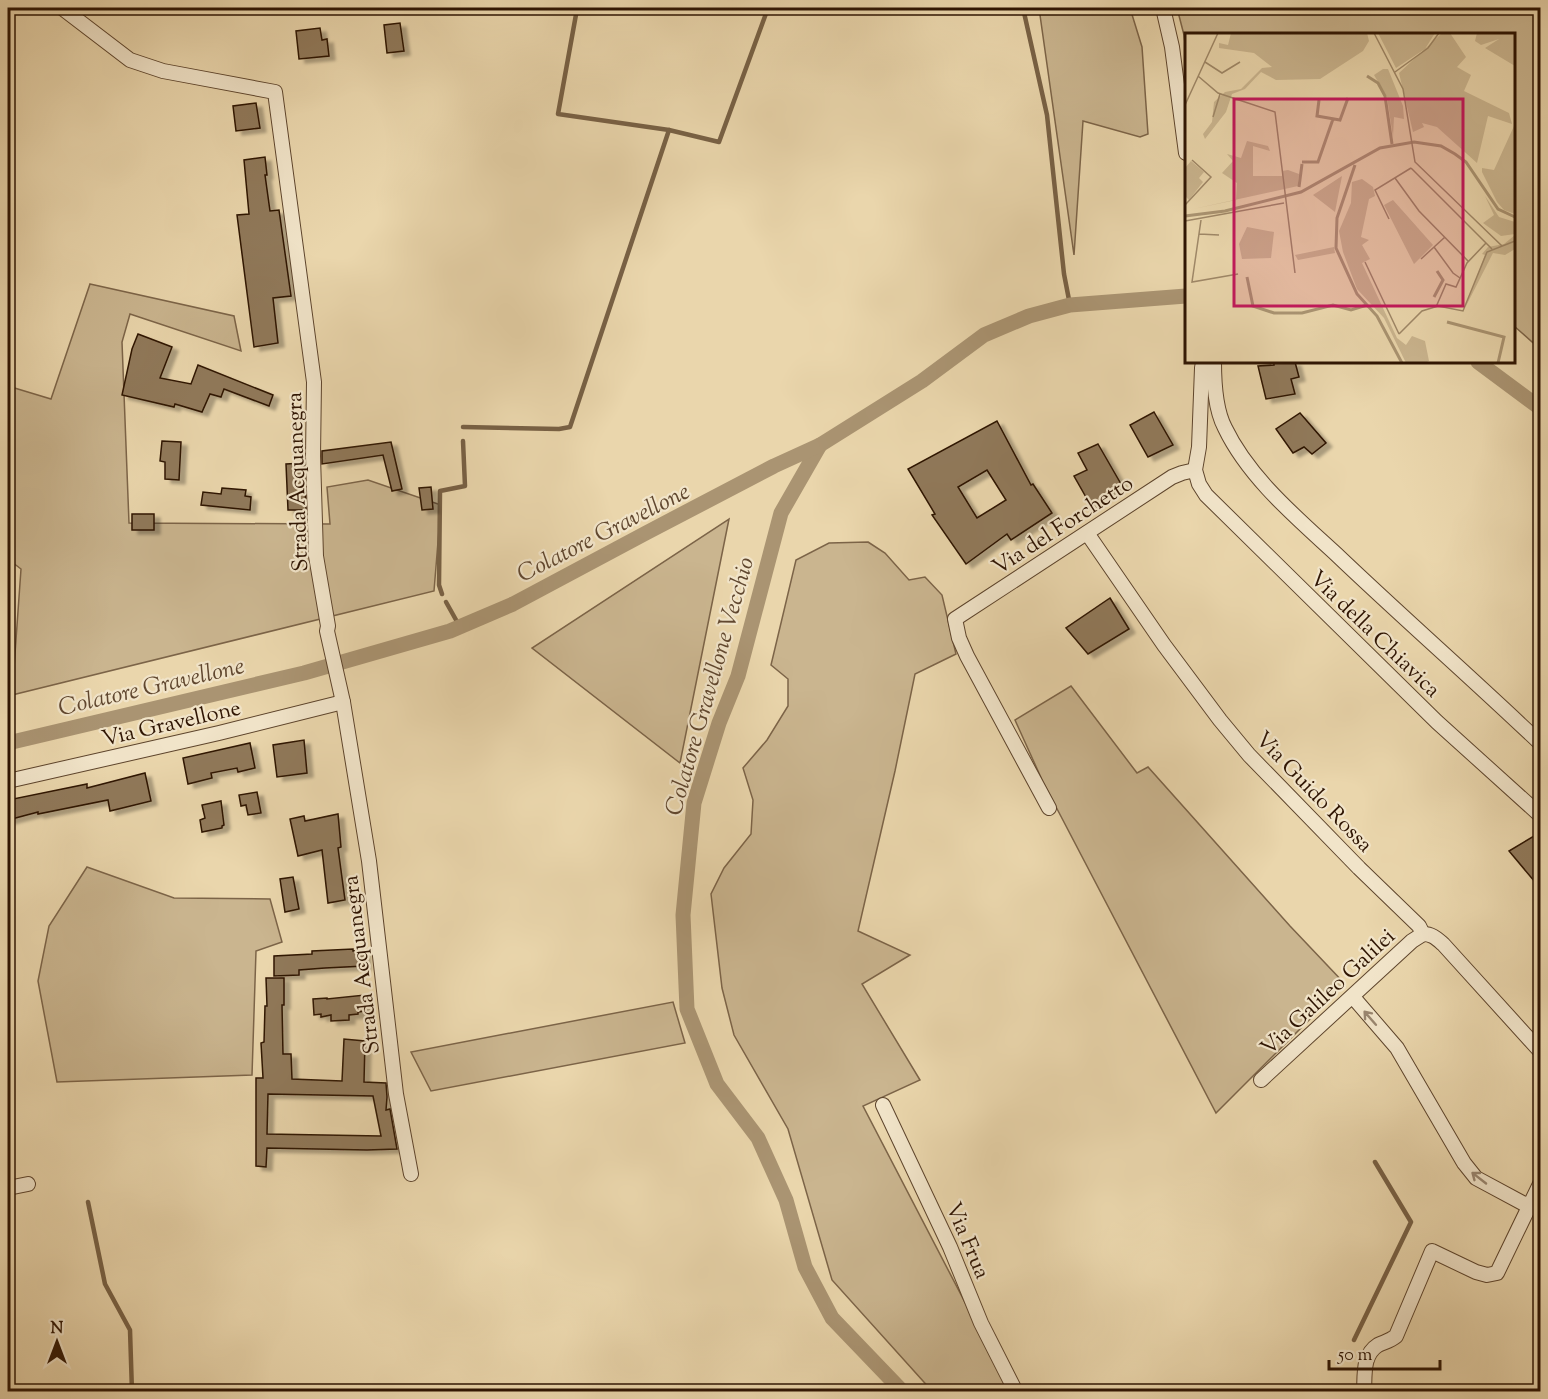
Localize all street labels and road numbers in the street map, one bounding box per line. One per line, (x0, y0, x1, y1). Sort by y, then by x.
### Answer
street label: Strada Acquanegra (280, 392, 318, 572)
street label: Via del Forchetto (987, 469, 1141, 584)
street label: Via della Chiavica (1301, 564, 1447, 706)
street label: Via Gravellone (99, 693, 244, 756)
street label: Via Guido Rossa (1246, 725, 1379, 861)
street label: Strada Acquanegra (336, 873, 390, 1056)
street label: Via Galileo Galilei (1255, 922, 1404, 1064)
street label: Via Frua (936, 1198, 997, 1284)

